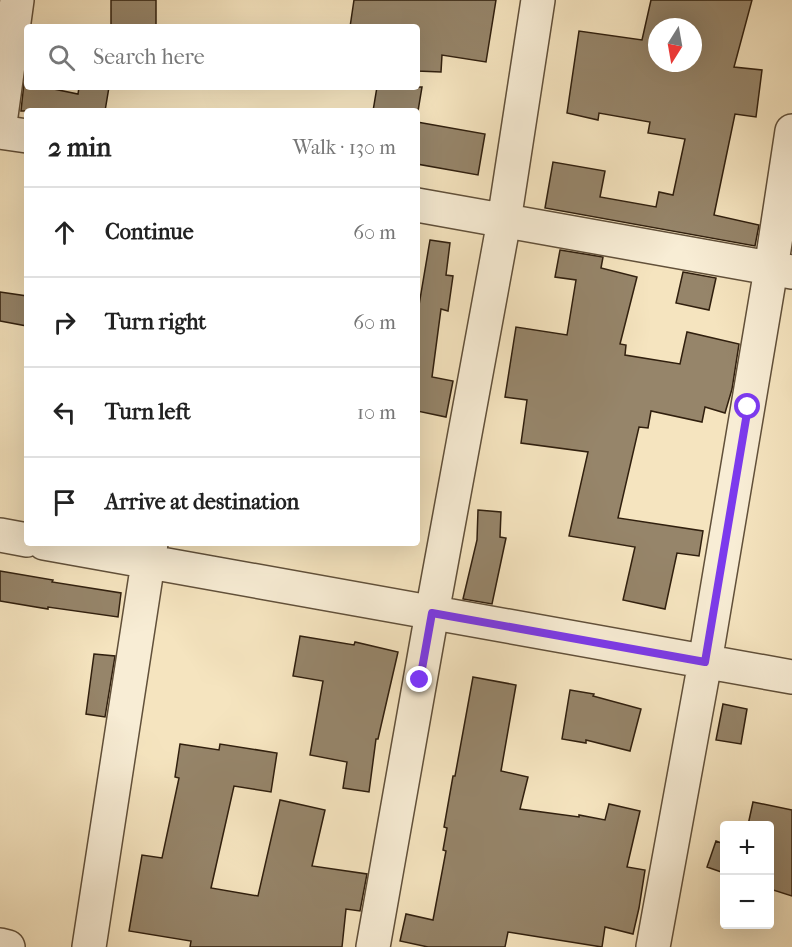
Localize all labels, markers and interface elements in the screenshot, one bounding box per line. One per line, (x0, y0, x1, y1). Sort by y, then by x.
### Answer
north arrow (648, 18, 702, 72)
search box (24, 24, 420, 90)
icon: search (45, 41, 78, 74)
text: Search here (93, 44, 205, 70)
text: 2 min (48, 132, 111, 163)
text: Walk · 130 m (293, 136, 396, 159)
icon: ahead (48, 216, 81, 249)
text: Continue (105, 219, 194, 245)
text: 60 m (353, 221, 396, 244)
icon: right (48, 306, 81, 339)
text: Turn right (105, 309, 206, 335)
text: 60 m (353, 311, 396, 334)
route start (734, 393, 760, 419)
icon: left (48, 396, 81, 429)
text: Turn left (105, 399, 191, 425)
text: 10 m (357, 401, 396, 424)
icon: arrive (48, 486, 81, 519)
text: Arrive at destination (105, 489, 299, 515)
route end (406, 666, 432, 692)
map controls (720, 821, 774, 929)
button: + (720, 821, 774, 875)
button: − (720, 875, 774, 929)

